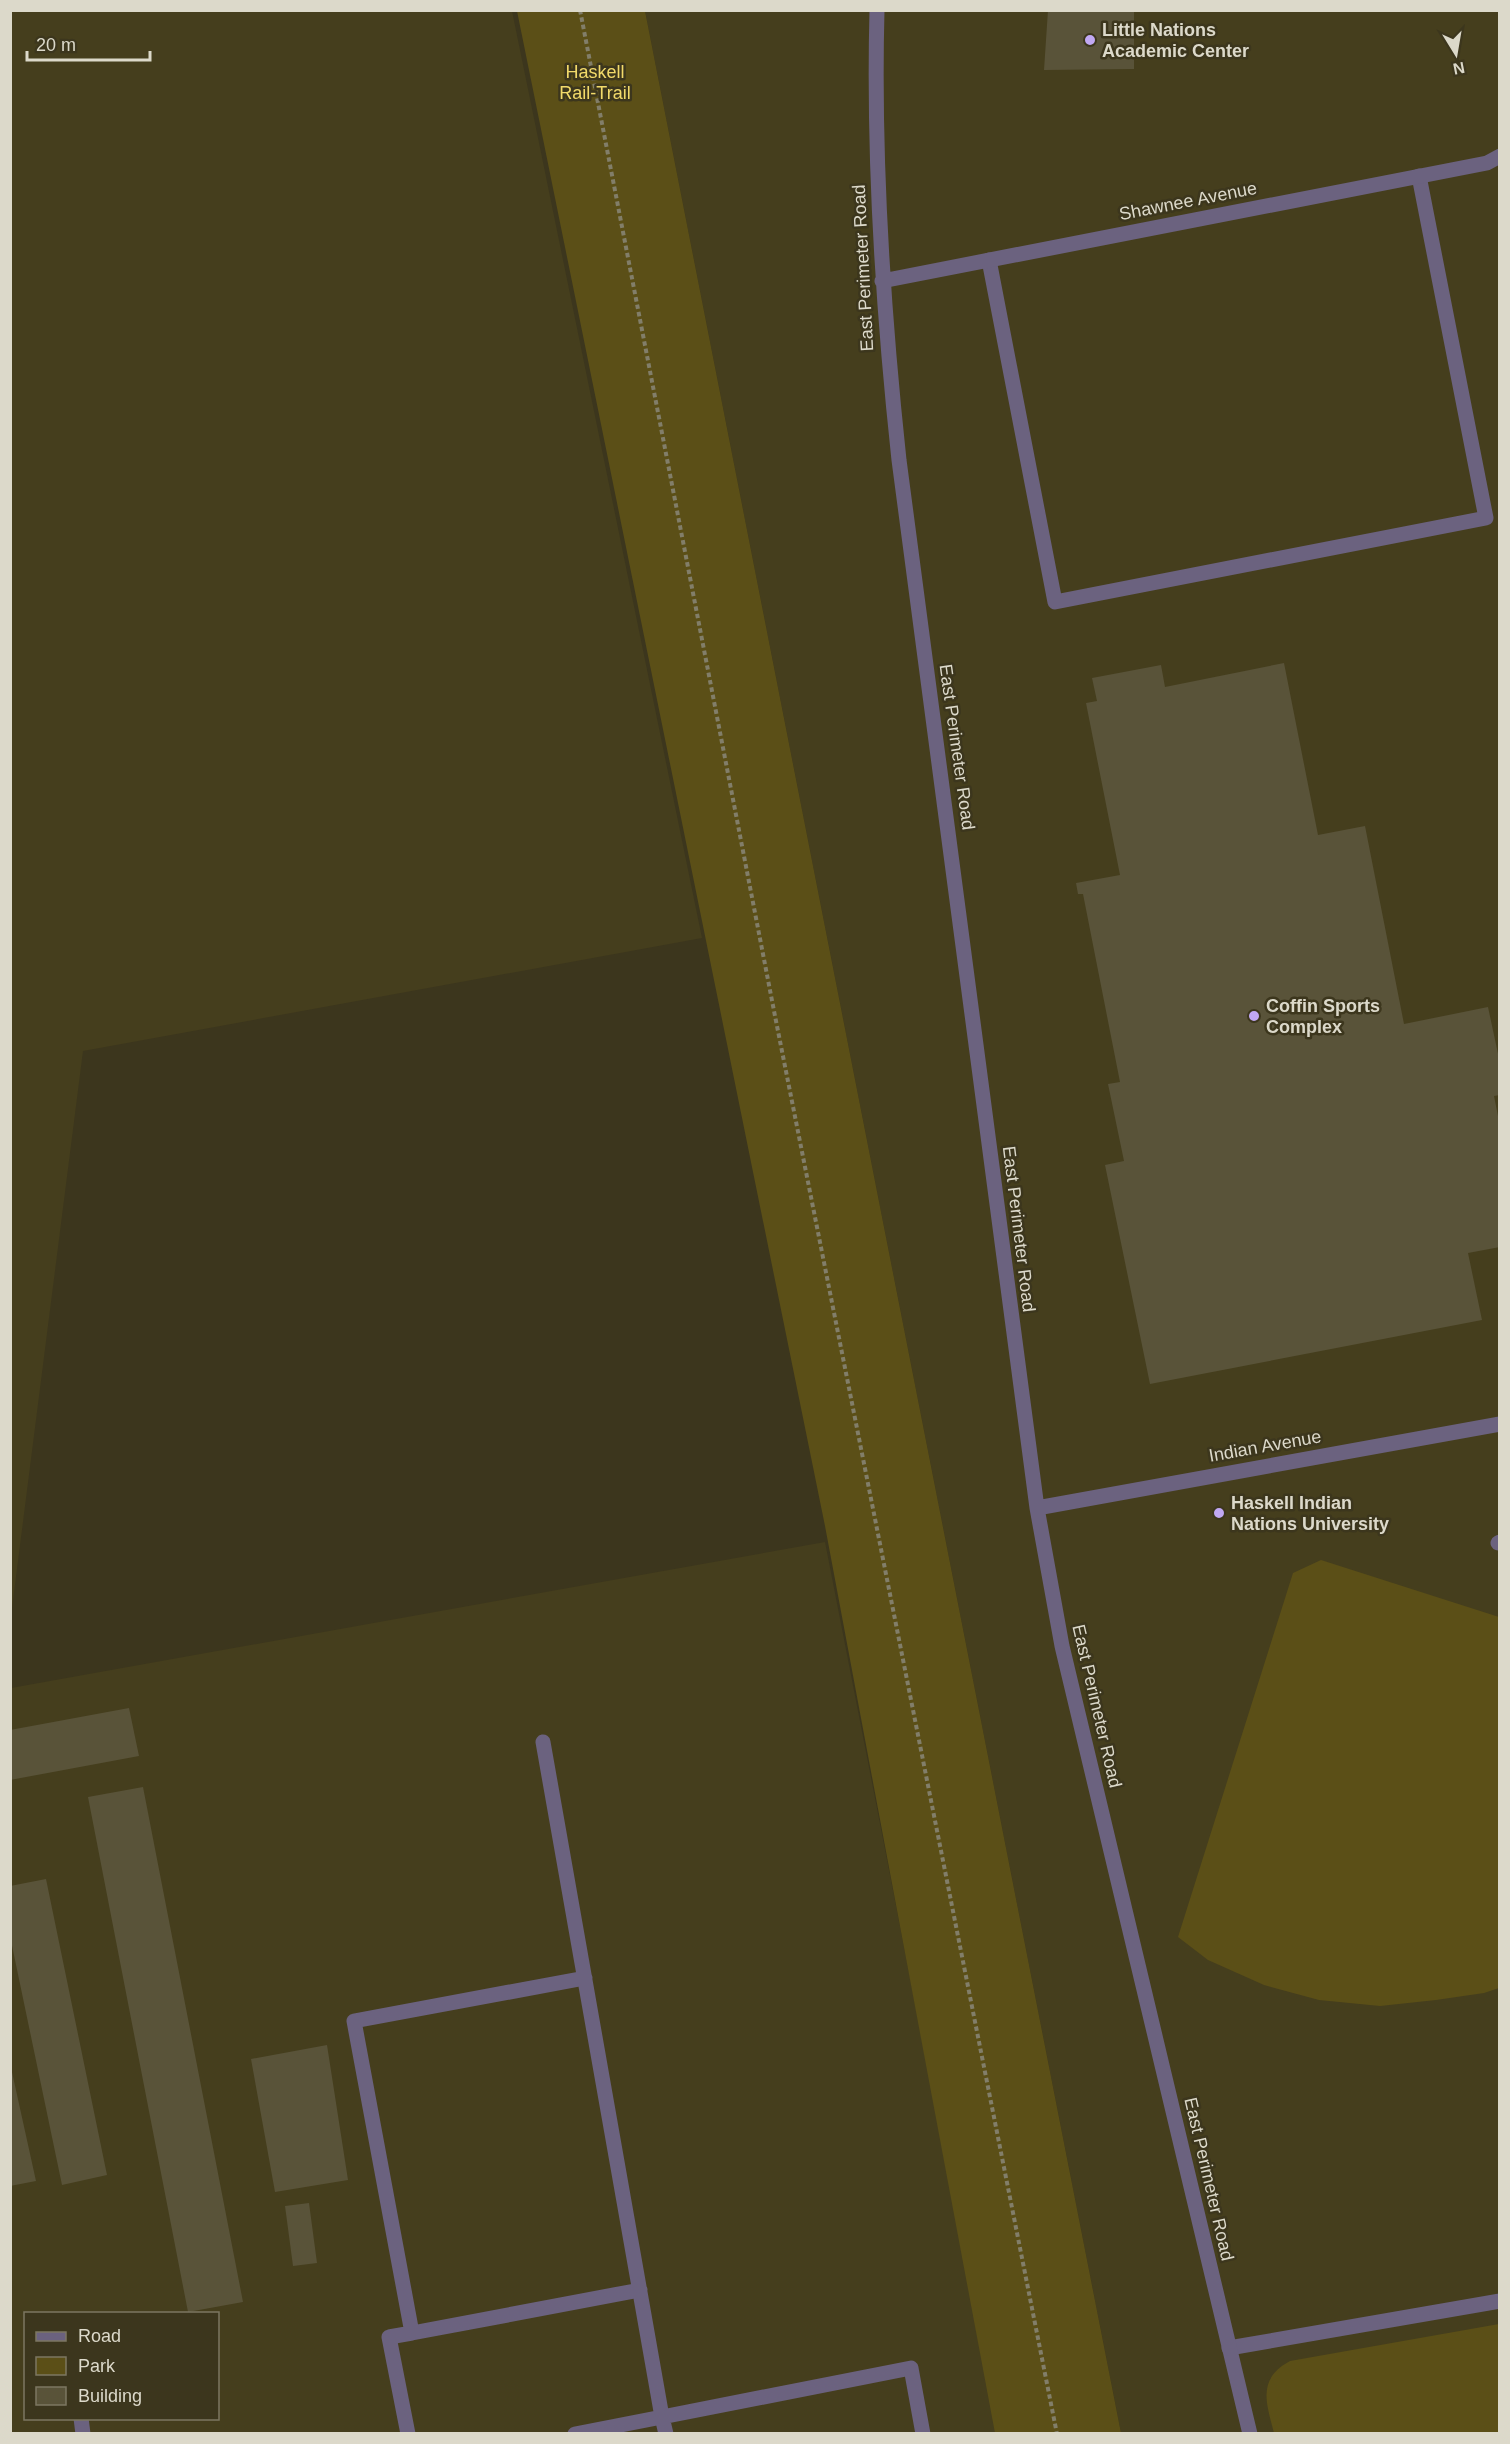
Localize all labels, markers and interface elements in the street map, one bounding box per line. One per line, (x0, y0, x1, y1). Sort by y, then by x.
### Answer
place label: Little Nations Academic Center (1102, 20, 1249, 61)
scale bar (27, 24, 150, 62)
north arrow (1426, 24, 1486, 84)
marker: Little Nations Academic Center (1083, 33, 1097, 47)
text: 20 m (36, 35, 76, 55)
text: N (1451, 59, 1466, 78)
park label: Haskell Rail-Trail (559, 62, 631, 103)
street label: Shawnee Avenue (1117, 178, 1259, 224)
street label: East Perimeter Road (849, 184, 877, 352)
street label: East Perimeter Road (935, 663, 979, 831)
place label: Coffin Sports Complex (1266, 996, 1380, 1037)
marker: Coffin Sports Complex (1247, 1009, 1261, 1023)
street label: East Perimeter Road (999, 1145, 1039, 1313)
street label: Indian Avenue (1207, 1426, 1323, 1466)
place label: Haskell Indian Nations University (1231, 1493, 1389, 1534)
marker: Haskell Indian Nations University (1212, 1506, 1226, 1520)
street label: East Perimeter Road (1068, 1622, 1126, 1790)
street label: East Perimeter Road (1180, 2095, 1238, 2263)
legend (24, 2312, 219, 2420)
text: Road (78, 2326, 121, 2346)
text: Park (78, 2356, 116, 2376)
text: Building (78, 2386, 142, 2406)

